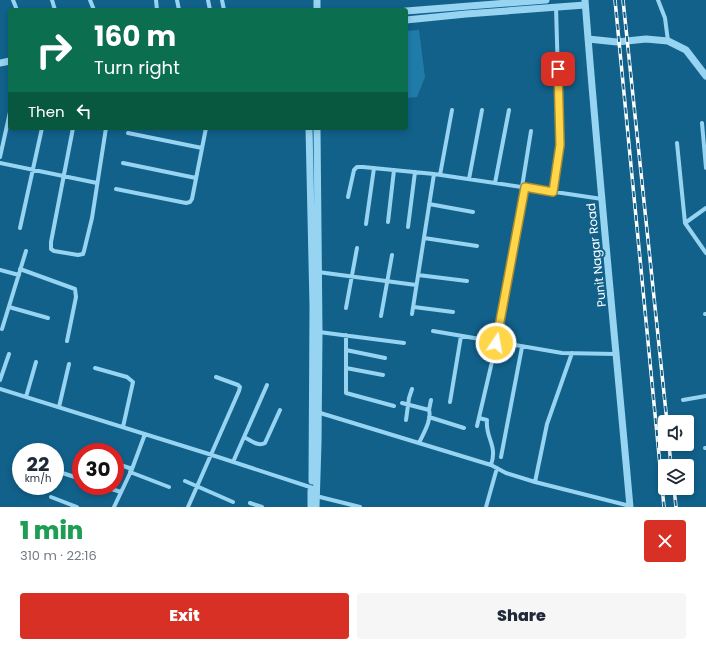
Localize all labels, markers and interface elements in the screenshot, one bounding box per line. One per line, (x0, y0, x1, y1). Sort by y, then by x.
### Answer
text: 160 m (94, 17, 176, 56)
icon: right (28, 24, 80, 76)
pin (541, 52, 575, 86)
text: Turn right (94, 55, 180, 80)
icon: arrive (547, 58, 569, 80)
icon: left (73, 100, 95, 122)
text: Then (28, 101, 65, 122)
street label: Punit Nagar Road (582, 202, 610, 308)
position arrow (475, 322, 517, 364)
map controls (658, 415, 694, 495)
button: sound (658, 415, 694, 451)
speed limit sign: 30 (72, 443, 124, 495)
text: 22 (27, 450, 49, 478)
button: layers (658, 459, 694, 495)
text: km/h (25, 471, 51, 486)
text: 1 min (20, 514, 83, 547)
button: close (644, 520, 686, 562)
text: 310 m · 22:16 (20, 546, 97, 565)
button: Exit (20, 593, 349, 639)
button: Share (357, 593, 686, 639)

